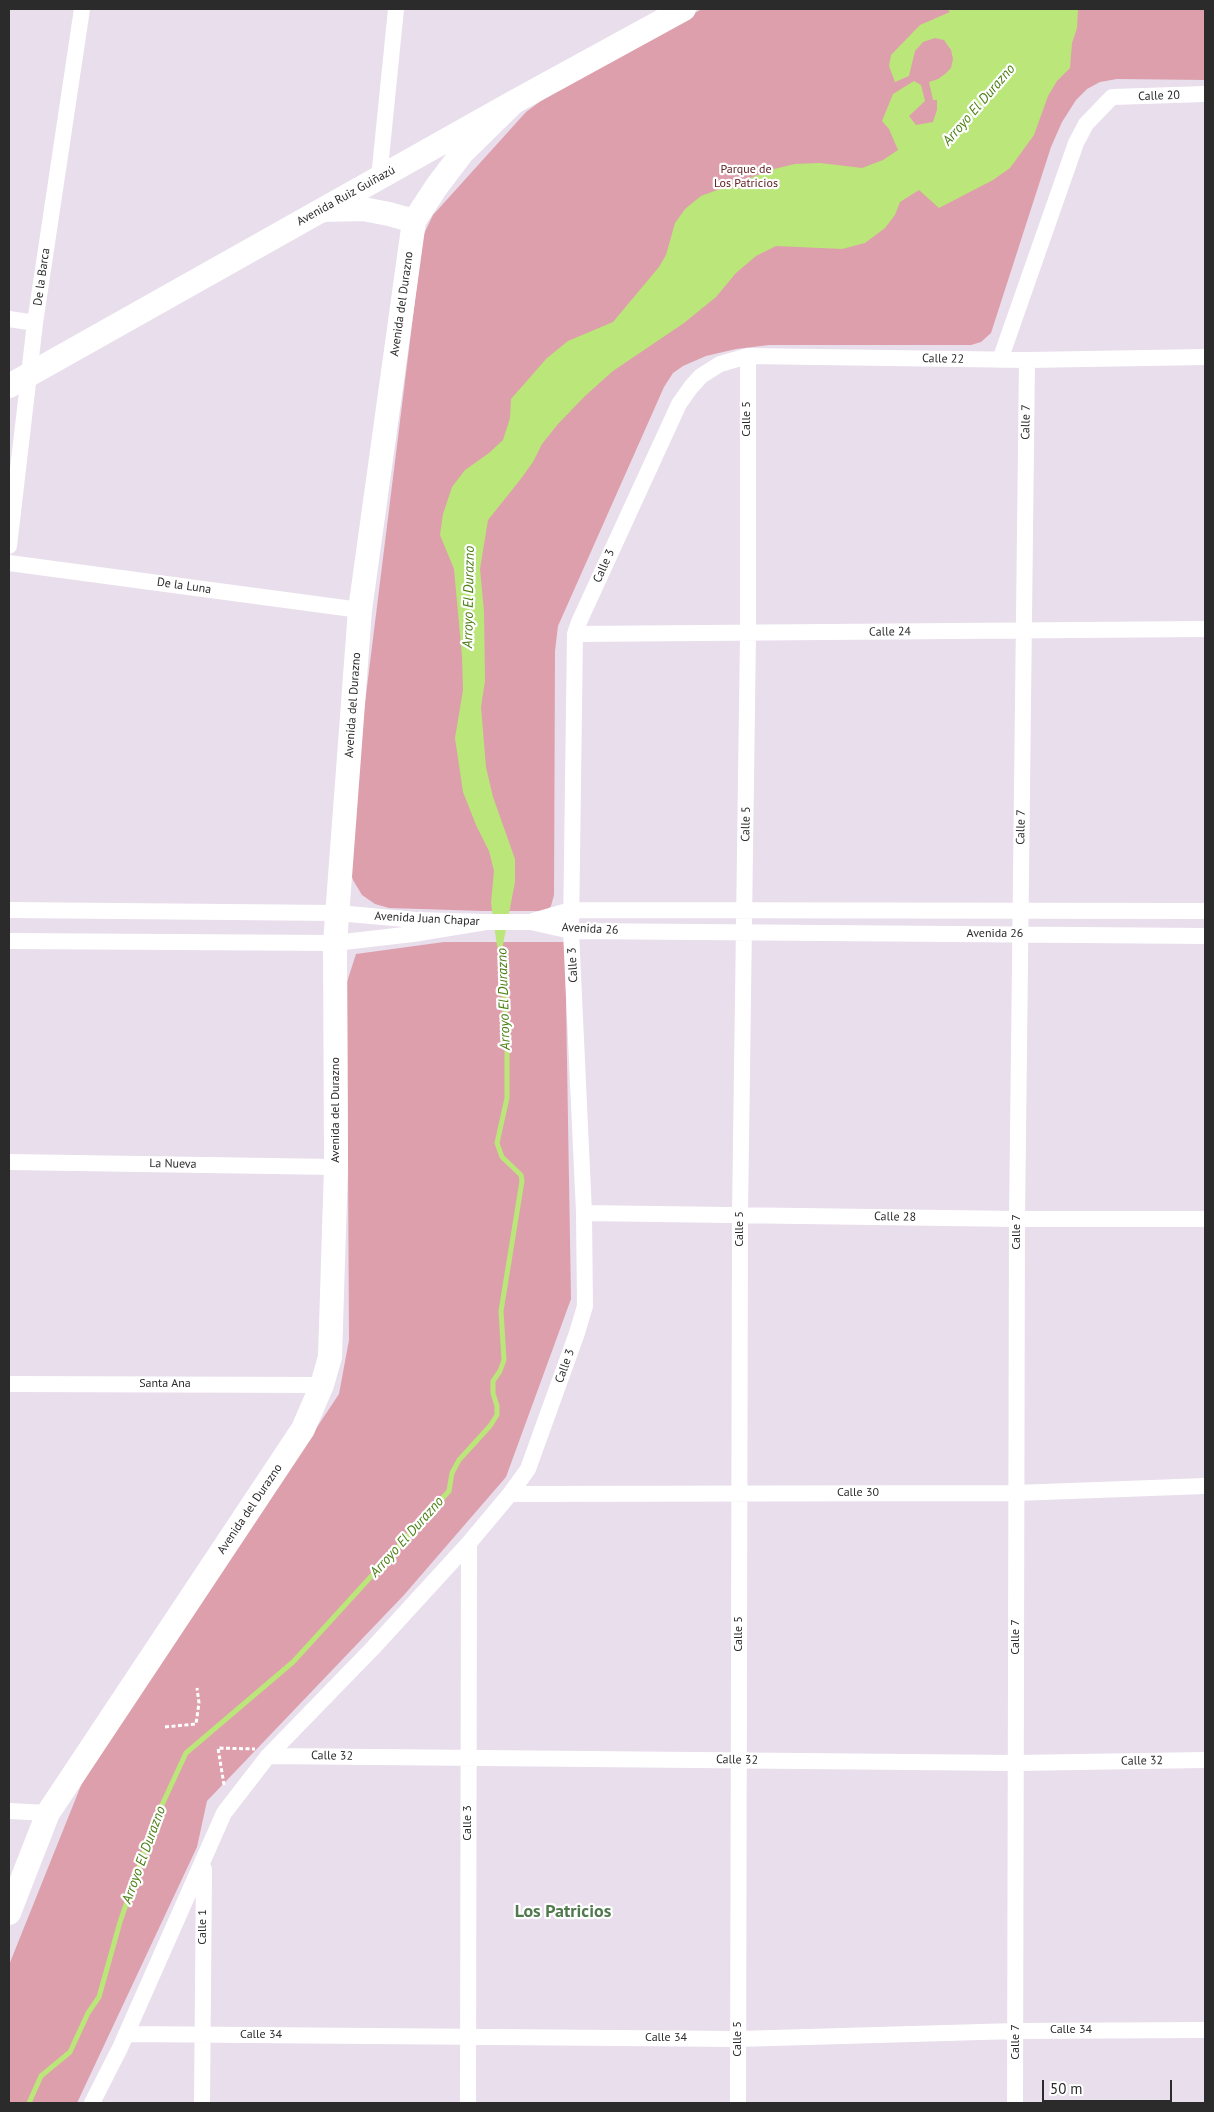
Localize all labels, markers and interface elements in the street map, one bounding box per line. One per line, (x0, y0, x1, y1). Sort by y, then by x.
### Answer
water label: Arroyo El Durazno (939, 61, 1019, 149)
street label: Calle 20 (1138, 88, 1180, 104)
street label: Avenida Ruiz Guiñazú (294, 163, 398, 229)
park label: Parque de Los Patricios (714, 163, 778, 191)
street label: De la Barca (31, 247, 53, 307)
street label: Avenida del Durazno (388, 251, 416, 357)
street label: Calle 22 (922, 351, 964, 367)
street label: Calle 5 (740, 401, 754, 437)
street label: Calle 7 (1018, 404, 1034, 440)
water label: Arroyo El Durazno (460, 546, 478, 648)
street label: Calle 3 (590, 547, 618, 585)
street label: De la Luna (156, 575, 212, 597)
street label: Calle 24 (869, 624, 911, 640)
street label: Avenida del Durazno (342, 652, 364, 758)
street label: Calle 5 (738, 806, 754, 842)
street label: Calle 7 (1013, 809, 1029, 845)
street label: Avenida Juan Chapar (374, 909, 480, 929)
street label: Avenida 26 (561, 920, 619, 938)
street label: Avenida 26 (967, 927, 1023, 941)
street label: Calle 3 (565, 947, 581, 983)
water label: Arroyo El Durazno (494, 948, 514, 1050)
street label: Avenida del Durazno (329, 1057, 343, 1163)
street label: La Nueva (149, 1156, 197, 1172)
street label: Calle 28 (874, 1209, 916, 1225)
street label: Calle 5 (733, 1211, 747, 1247)
street label: Calle 7 (1010, 1214, 1024, 1250)
street label: Calle 3 (552, 1347, 578, 1385)
street label: Santa Ana (139, 1377, 191, 1391)
street label: Avenida del Durazno (214, 1461, 286, 1557)
street label: Calle 30 (837, 1486, 879, 1500)
water label: Arroyo El Durazno (366, 1493, 448, 1581)
street label: Calle 5 (732, 1616, 746, 1652)
street label: Calle 7 (1009, 1619, 1023, 1655)
street label: Calle 32 (311, 1748, 353, 1764)
street label: Calle 32 (716, 1752, 758, 1768)
street label: Calle 32 (1121, 1753, 1163, 1769)
water label: Arroyo El Durazno (119, 1804, 169, 1906)
street label: Calle 3 (461, 1805, 475, 1841)
district label: Los Patricios (515, 1901, 611, 1923)
street label: Calle 1 (196, 1909, 210, 1945)
street label: Calle 5 (731, 2021, 745, 2057)
street label: Calle 34 (1050, 2023, 1092, 2037)
street label: Calle 7 (1009, 2024, 1023, 2060)
street label: Calle 34 (240, 2028, 282, 2042)
street label: Calle 34 (645, 2031, 687, 2045)
scale bar (1044, 2070, 1174, 2102)
text: 50 m (1050, 2079, 1083, 2098)

